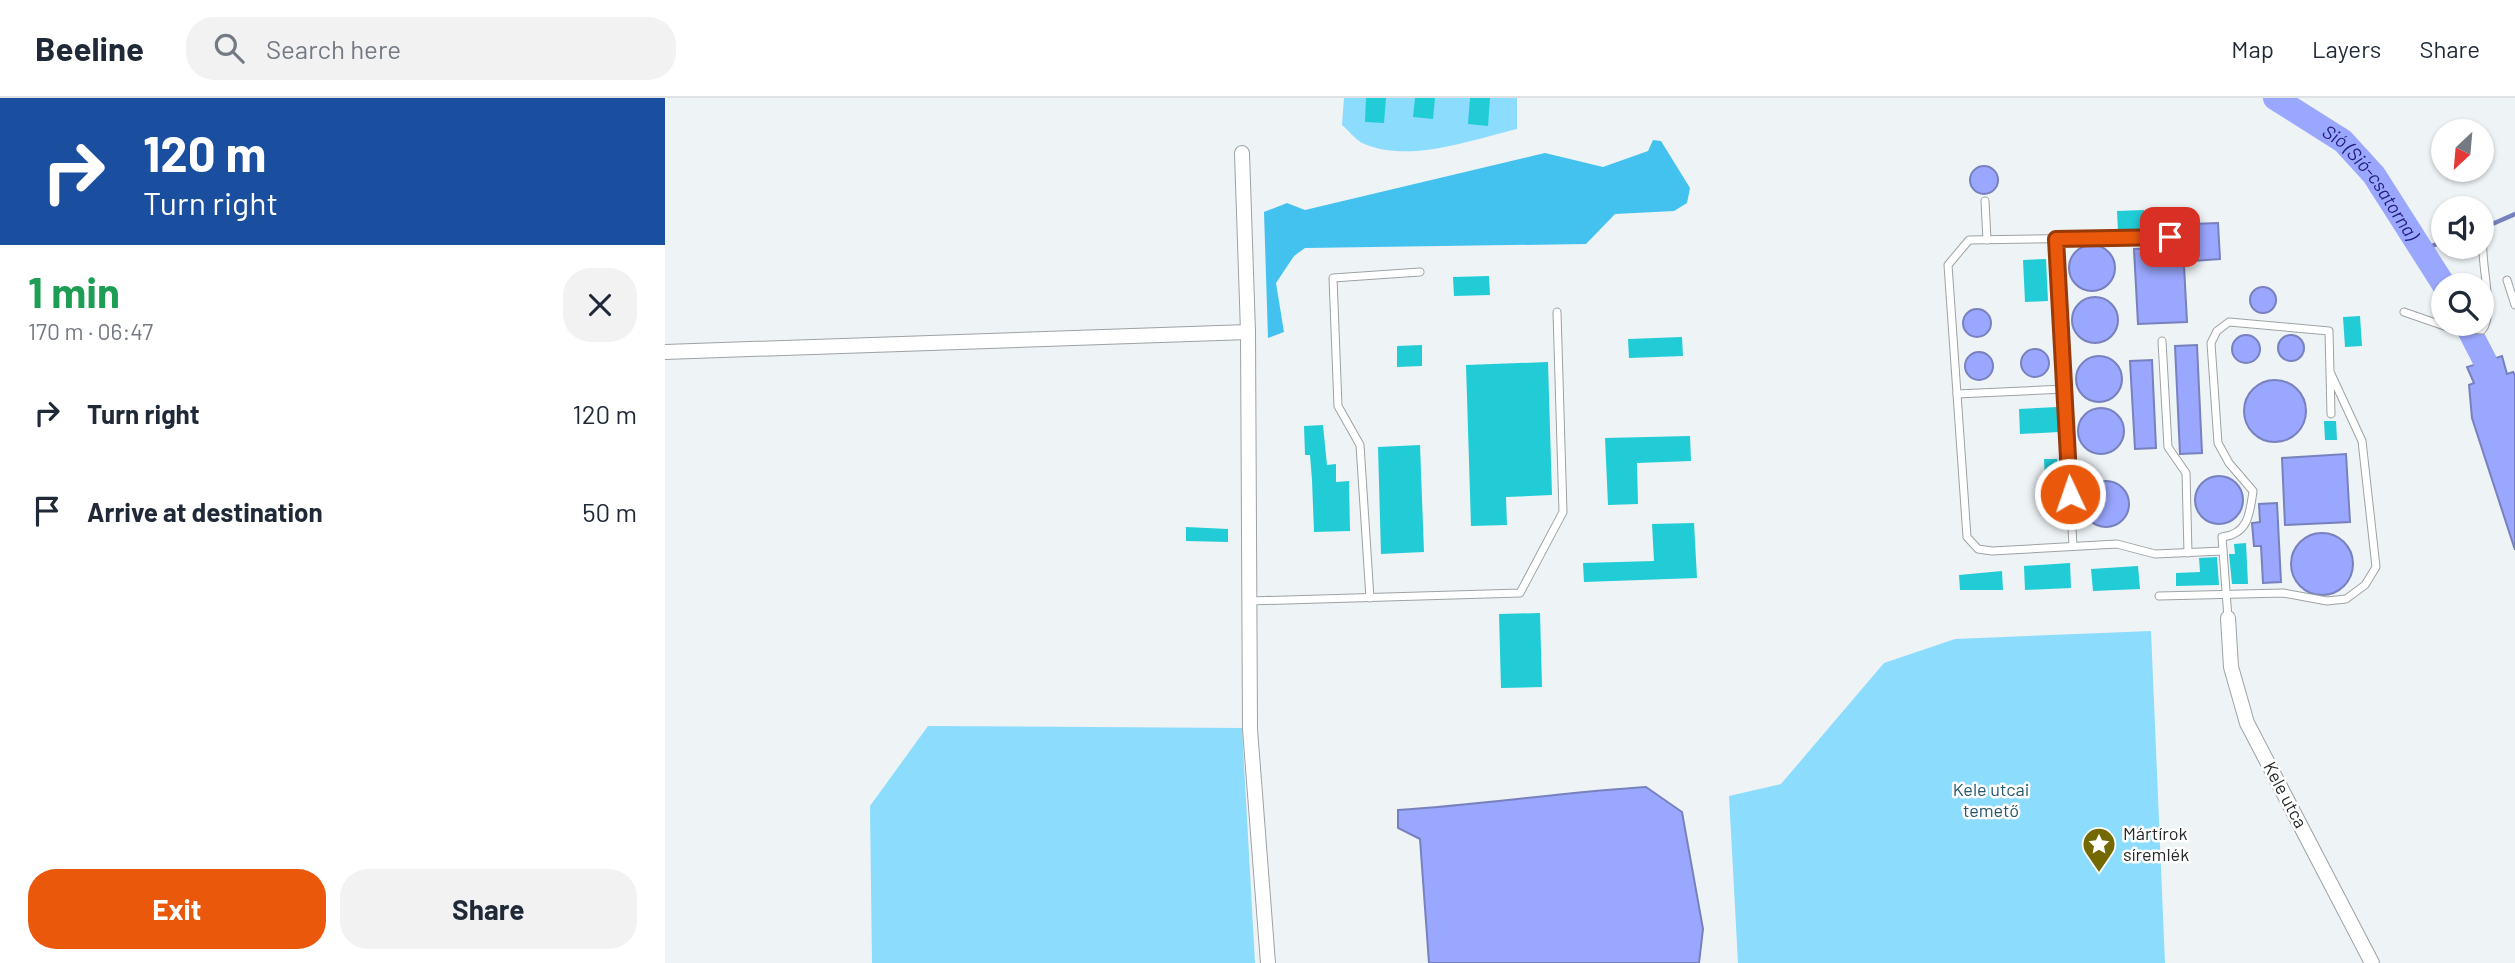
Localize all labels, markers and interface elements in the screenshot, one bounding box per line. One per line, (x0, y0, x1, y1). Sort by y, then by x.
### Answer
search box (186, 17, 676, 80)
text: Beeline (35, 28, 144, 68)
icon: search (210, 29, 248, 67)
text: Search here (266, 33, 401, 64)
text: Map (2231, 34, 2274, 63)
text: Layers (2312, 34, 2381, 63)
text: Share (2419, 34, 2480, 63)
water label: Sió (Sió-csatorna) (2319, 119, 2425, 245)
north arrow (2431, 119, 2494, 182)
map controls (2431, 119, 2494, 336)
text: 120 m (143, 123, 266, 182)
icon: right (28, 126, 119, 217)
text: Turn right (143, 183, 278, 221)
button: sound (2431, 196, 2494, 259)
pin (2140, 207, 2200, 267)
icon: arrive (2151, 218, 2189, 256)
text: 1 min (28, 266, 120, 316)
button: close (563, 268, 637, 342)
button: search (2431, 273, 2494, 336)
text: 170 m · 06:47 (28, 317, 153, 345)
icon: right (28, 394, 66, 432)
text: Turn right (87, 398, 200, 429)
text: 120 m (573, 398, 637, 429)
position arrow (2033, 457, 2107, 531)
icon: arrive (28, 492, 66, 530)
text: Arrive at destination (87, 496, 323, 527)
text: 50 m (582, 496, 637, 527)
street label: Kele utca (2259, 758, 2313, 832)
park label: Kele utcai temető (1953, 778, 2029, 821)
place label: Mártírok síremlék (2123, 822, 2189, 865)
place icon: Mártírok síremlék (2080, 825, 2118, 874)
button: Exit (28, 869, 326, 949)
button: Share (340, 869, 637, 949)

